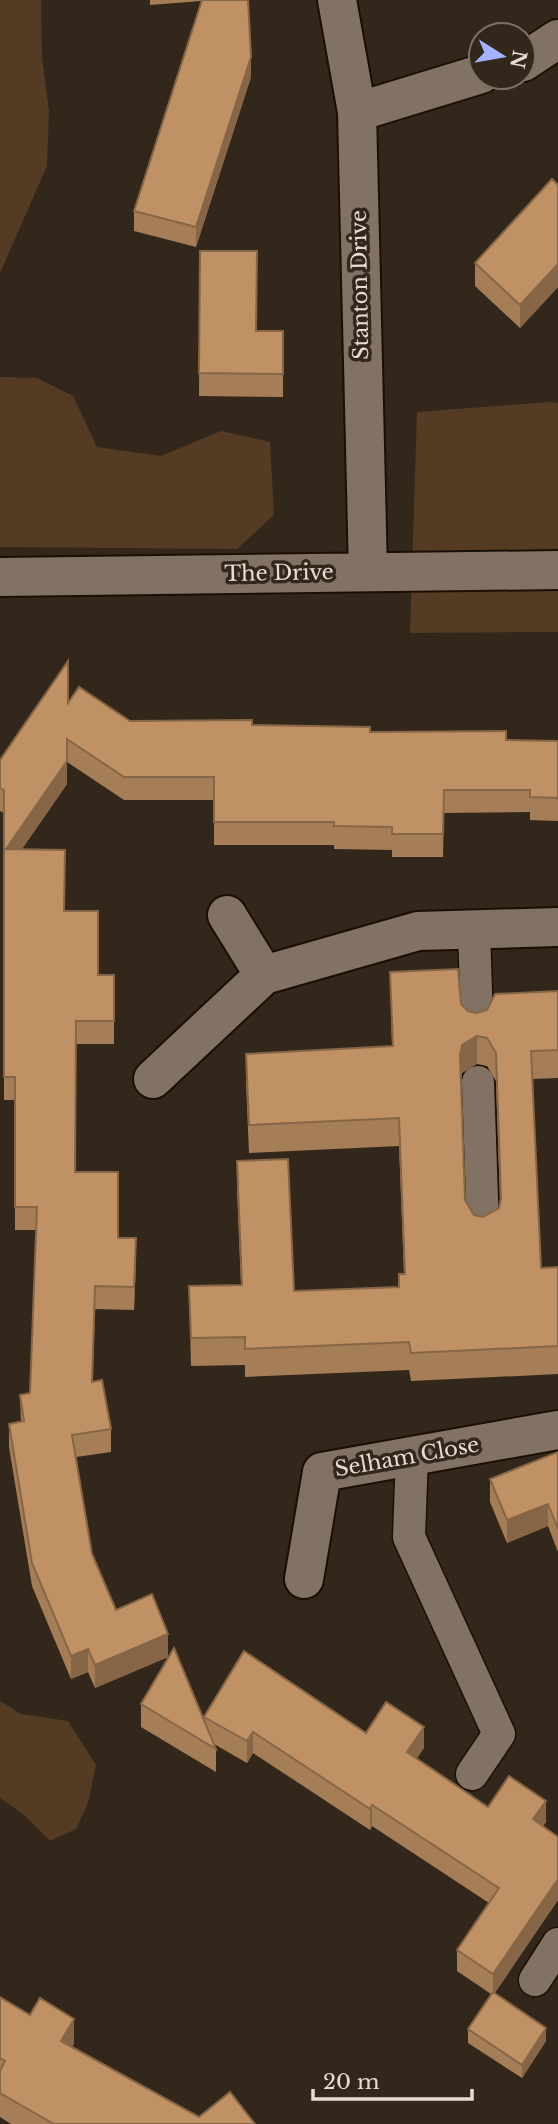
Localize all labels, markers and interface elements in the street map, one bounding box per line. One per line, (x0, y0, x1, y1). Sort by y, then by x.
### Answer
north arrow (467, 21, 537, 91)
text: N (505, 48, 531, 70)
street label: Stanton Drive (346, 210, 374, 360)
street label: The Drive (224, 559, 334, 587)
street label: Selham Close (333, 1432, 481, 1482)
scale bar (313, 2058, 472, 2102)
text: 20 m (323, 2069, 380, 2095)

